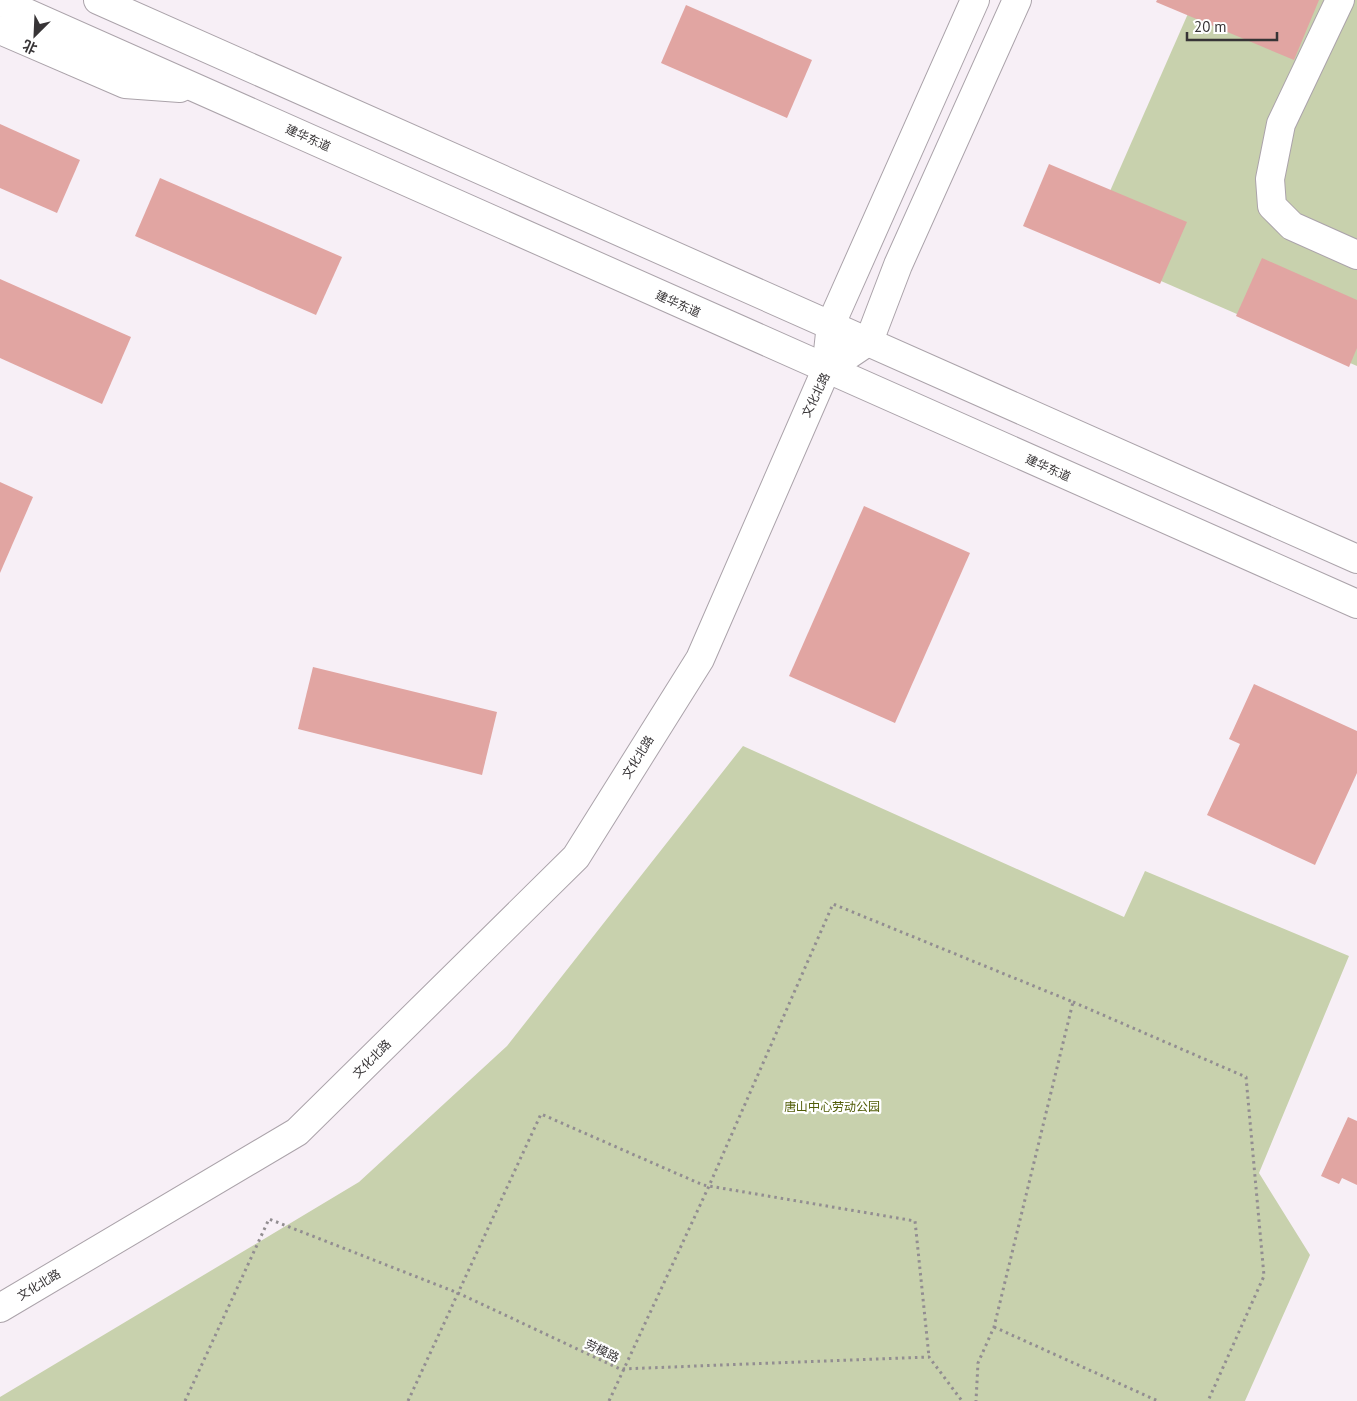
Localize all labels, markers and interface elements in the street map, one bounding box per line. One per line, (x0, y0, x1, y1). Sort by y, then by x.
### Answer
north arrow (10, 10, 60, 60)
scale bar (1187, 10, 1277, 42)
text: 20 m (1194, 17, 1227, 36)
text: 北 (20, 36, 40, 58)
street label: 建华东道 (283, 121, 333, 154)
street label: 建华东道 (653, 287, 703, 320)
street label: 文化北路 (798, 370, 833, 420)
street label: 建华东道 (1023, 451, 1073, 484)
street label: 文化北路 (618, 732, 657, 781)
street label: 文化北路 (349, 1036, 394, 1081)
park label: 唐山中心劳动公园 (784, 1099, 880, 1114)
street label: 文化北路 (14, 1266, 63, 1303)
street label: 劳模路 (583, 1336, 622, 1365)

